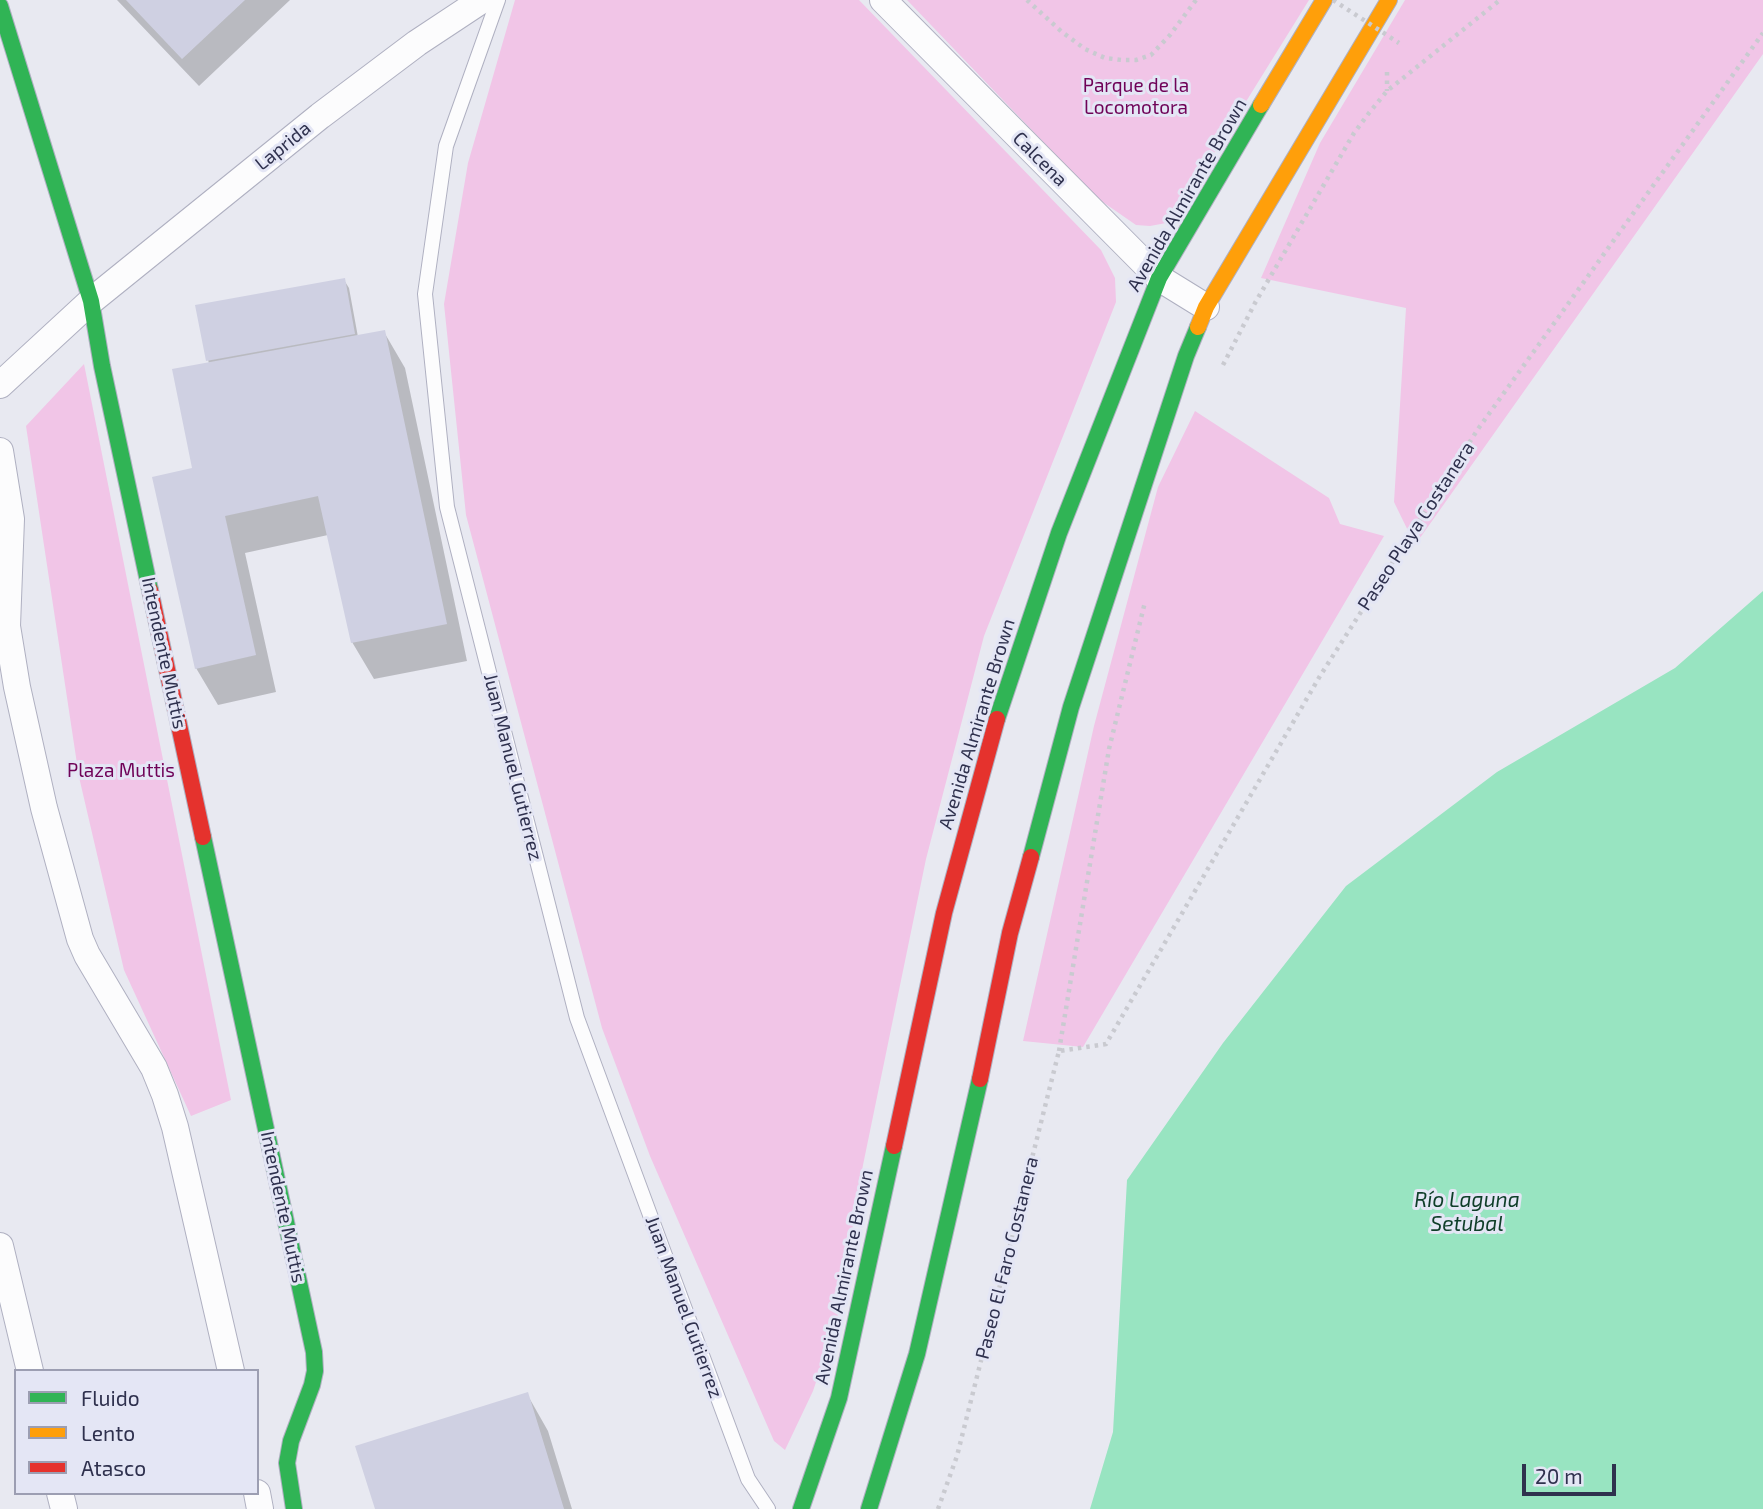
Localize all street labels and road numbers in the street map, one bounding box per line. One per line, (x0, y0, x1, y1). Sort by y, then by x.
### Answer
street label: Avenida Almirante Brown (1122, 94, 1252, 296)
street label: Laprida (251, 117, 315, 175)
street label: Calcena (1008, 127, 1072, 191)
street label: Paseo Playa Costanera (1353, 437, 1479, 615)
street label: Intendente Muttis (137, 575, 191, 731)
street label: Avenida Almirante Brown (934, 616, 1020, 832)
street label: Juan Manuel Gutierrez (479, 671, 547, 863)
street label: Intendente Muttis (256, 1129, 310, 1285)
street label: Paseo El Faro Costanera (971, 1154, 1043, 1362)
street label: Avenida Almirante Brown (810, 1167, 878, 1387)
street label: Juan Manuel Gutierrez (640, 1213, 728, 1401)

